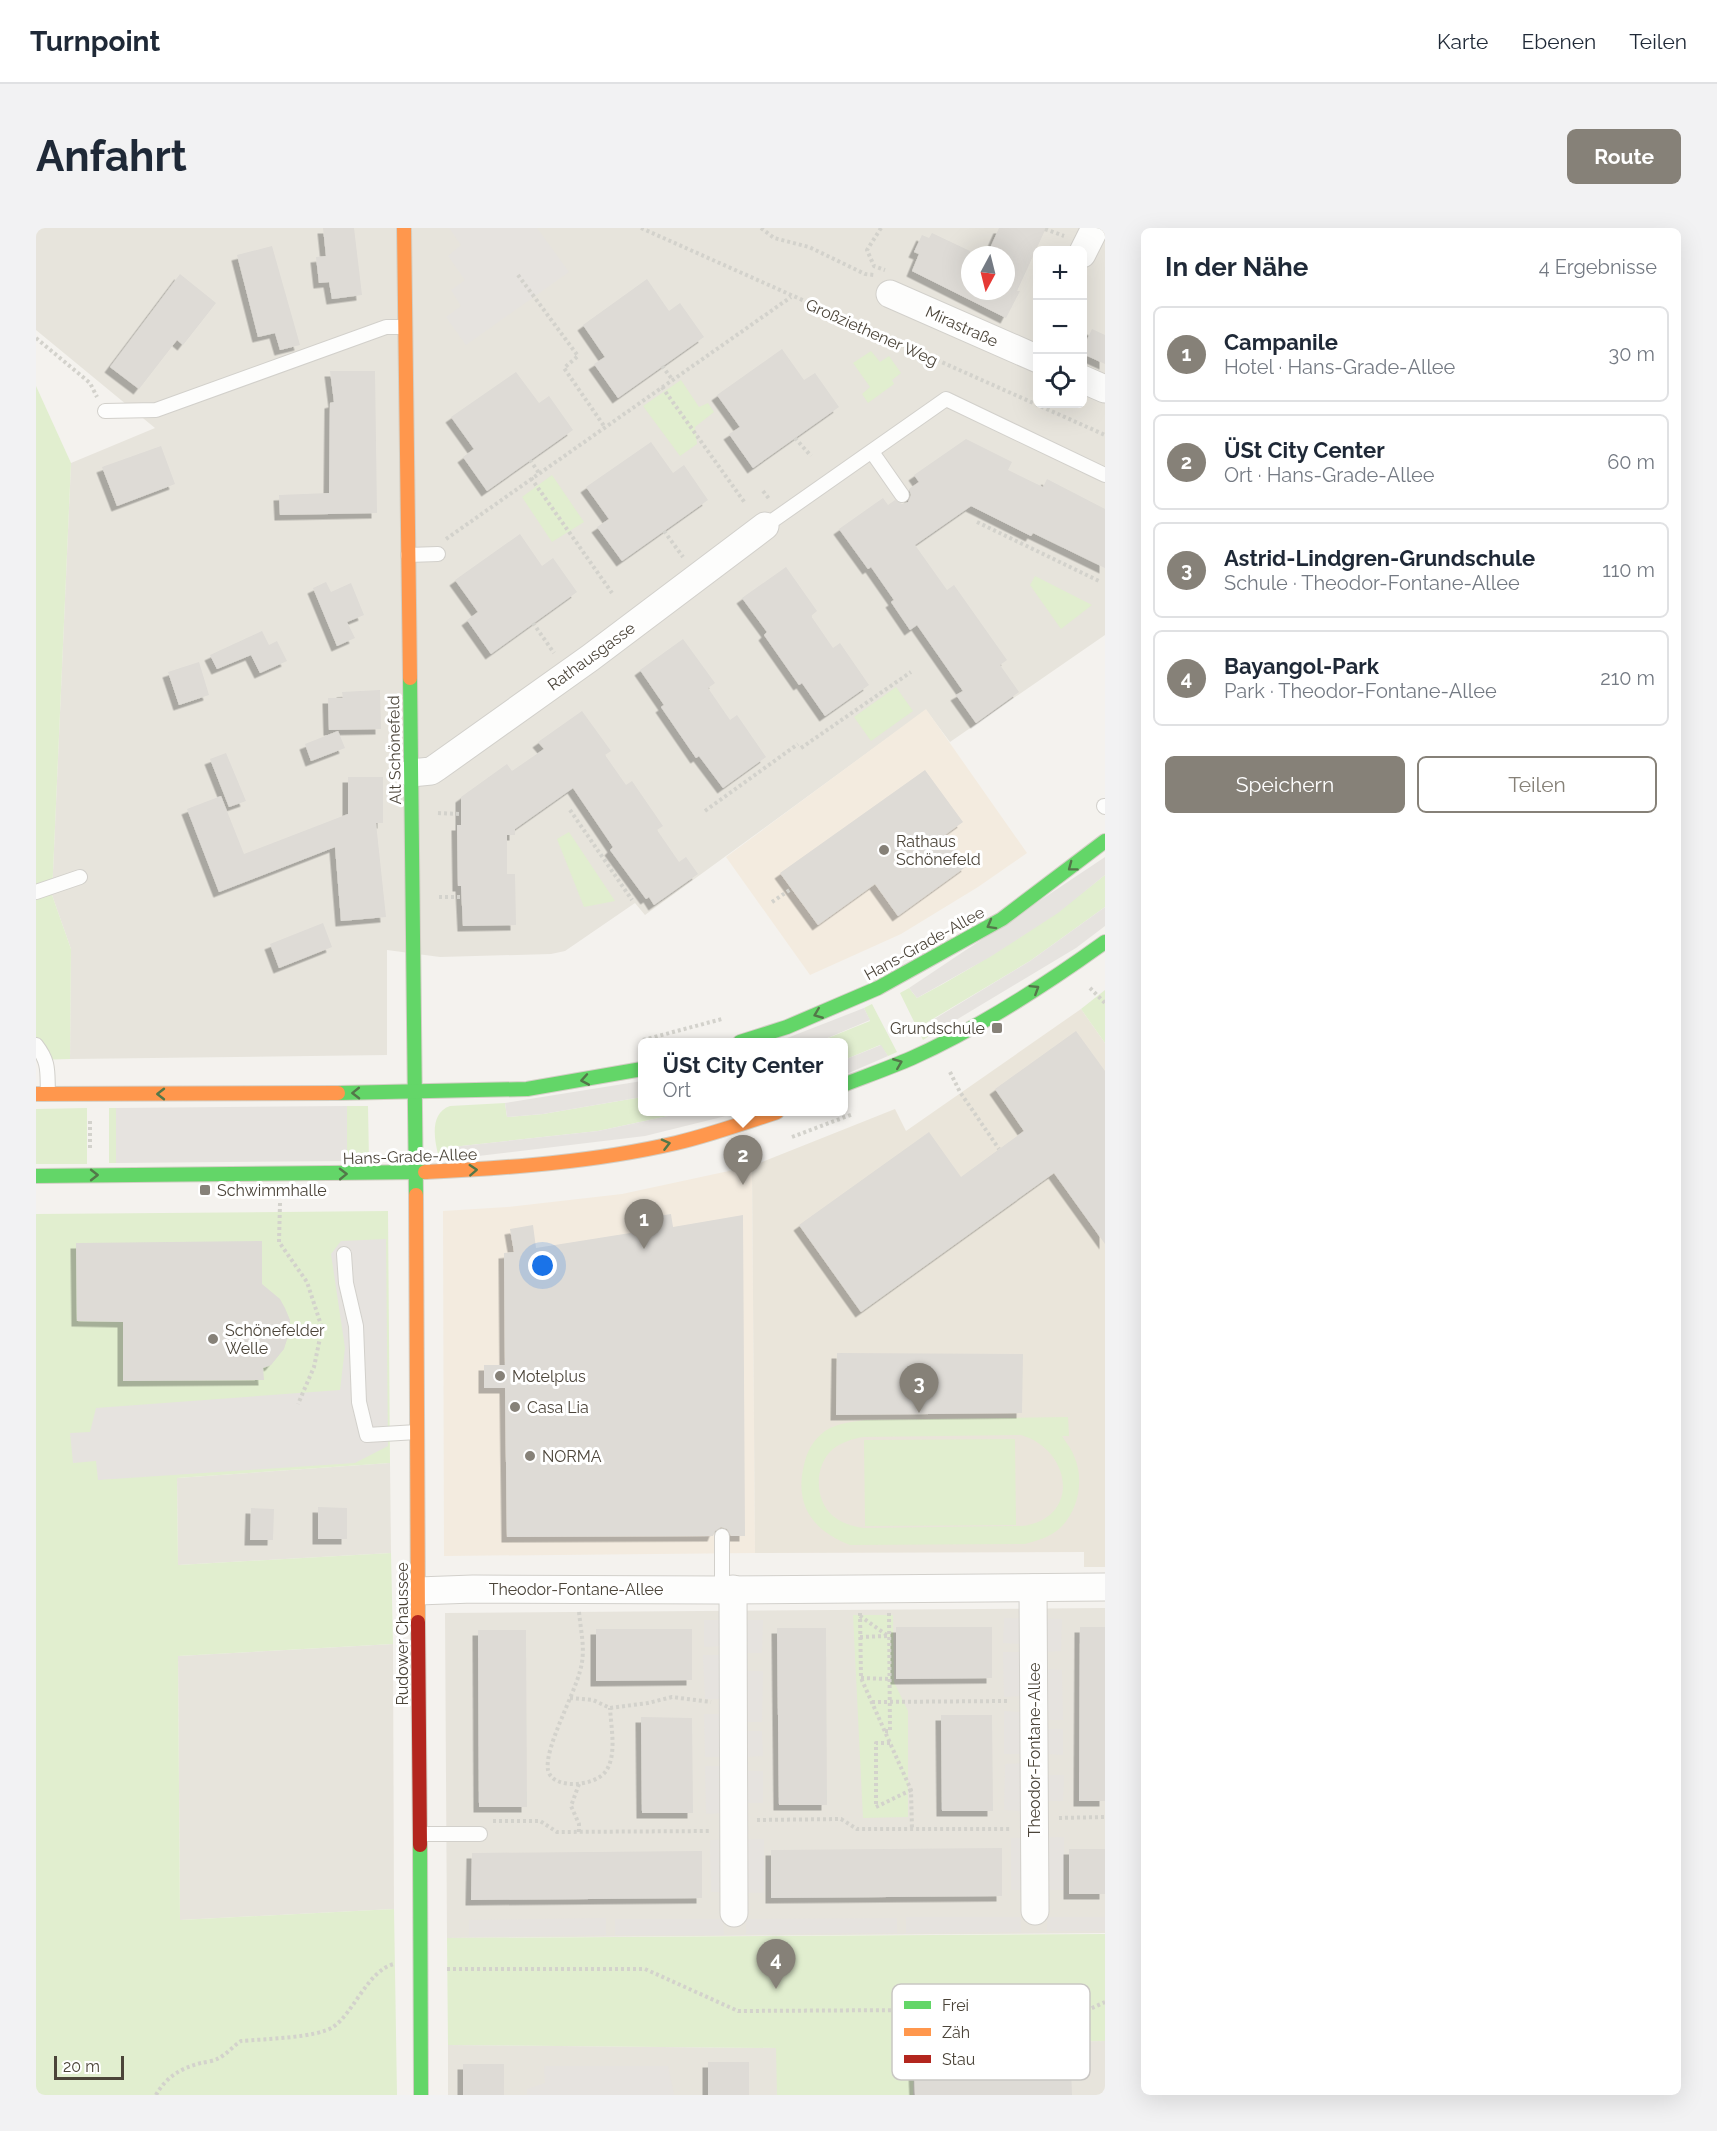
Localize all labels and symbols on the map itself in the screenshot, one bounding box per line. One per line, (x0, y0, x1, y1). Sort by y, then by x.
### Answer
north arrow (961, 246, 1015, 300)
street label: Großziethener Weg (803, 295, 941, 370)
street label: Mirastraße (923, 302, 1001, 351)
street label: Rathausgasse (544, 618, 639, 694)
street label: Alt Schönefeld (384, 695, 405, 805)
place label: Rathaus Schönefeld (896, 832, 981, 869)
marker: Rathaus Schönefeld (877, 843, 891, 857)
one-way arrow (1068, 859, 1079, 870)
street label: Hans-Grade-Allee (861, 903, 988, 984)
one-way arrow (987, 918, 997, 929)
one-way arrow (1028, 985, 1039, 996)
one-way arrow (813, 1007, 824, 1019)
place label: Grundschule (890, 1019, 985, 1038)
marker: Grundschule (990, 1021, 1004, 1035)
one-way arrow (891, 1058, 902, 1070)
one-way arrow (580, 1073, 590, 1085)
one-way arrow (352, 1087, 361, 1100)
one-way arrow (157, 1088, 166, 1100)
pin: 2 (724, 1136, 762, 1185)
one-way arrow (661, 1139, 671, 1152)
street label: Hans-Grade-Allee (343, 1145, 477, 1168)
one-way arrow (469, 1164, 478, 1177)
one-way arrow (338, 1168, 347, 1180)
one-way arrow (90, 1169, 99, 1181)
place label: Schwimmhalle (217, 1181, 327, 1200)
marker: Schwimmhalle (198, 1183, 212, 1197)
pin: 1 (624, 1200, 664, 1249)
your location (528, 1251, 557, 1280)
place label: Schönefelder Welle (225, 1321, 325, 1358)
marker: Schönefelder Welle (206, 1332, 220, 1346)
pin: 3 (900, 1364, 938, 1413)
place label: Motelplus (512, 1367, 586, 1386)
marker: Motelplus (493, 1369, 507, 1383)
place label: Casa Lia (527, 1398, 589, 1417)
marker: Casa Lia (508, 1400, 522, 1414)
place label: NORMA (542, 1447, 602, 1466)
marker: NORMA (523, 1449, 537, 1463)
street label: Rudower Chaussee (393, 1562, 412, 1706)
street label: Theodor-Fontane-Allee (489, 1580, 663, 1599)
street label: Theodor-Fontane-Allee (1025, 1663, 1044, 1837)
pin: 4 (756, 1940, 796, 1989)
legend (892, 1984, 1090, 2080)
text: Frei (942, 1996, 969, 2015)
text: Zäh (942, 2023, 970, 2042)
text: Stau (942, 2050, 975, 2069)
scale bar (54, 2053, 124, 2080)

